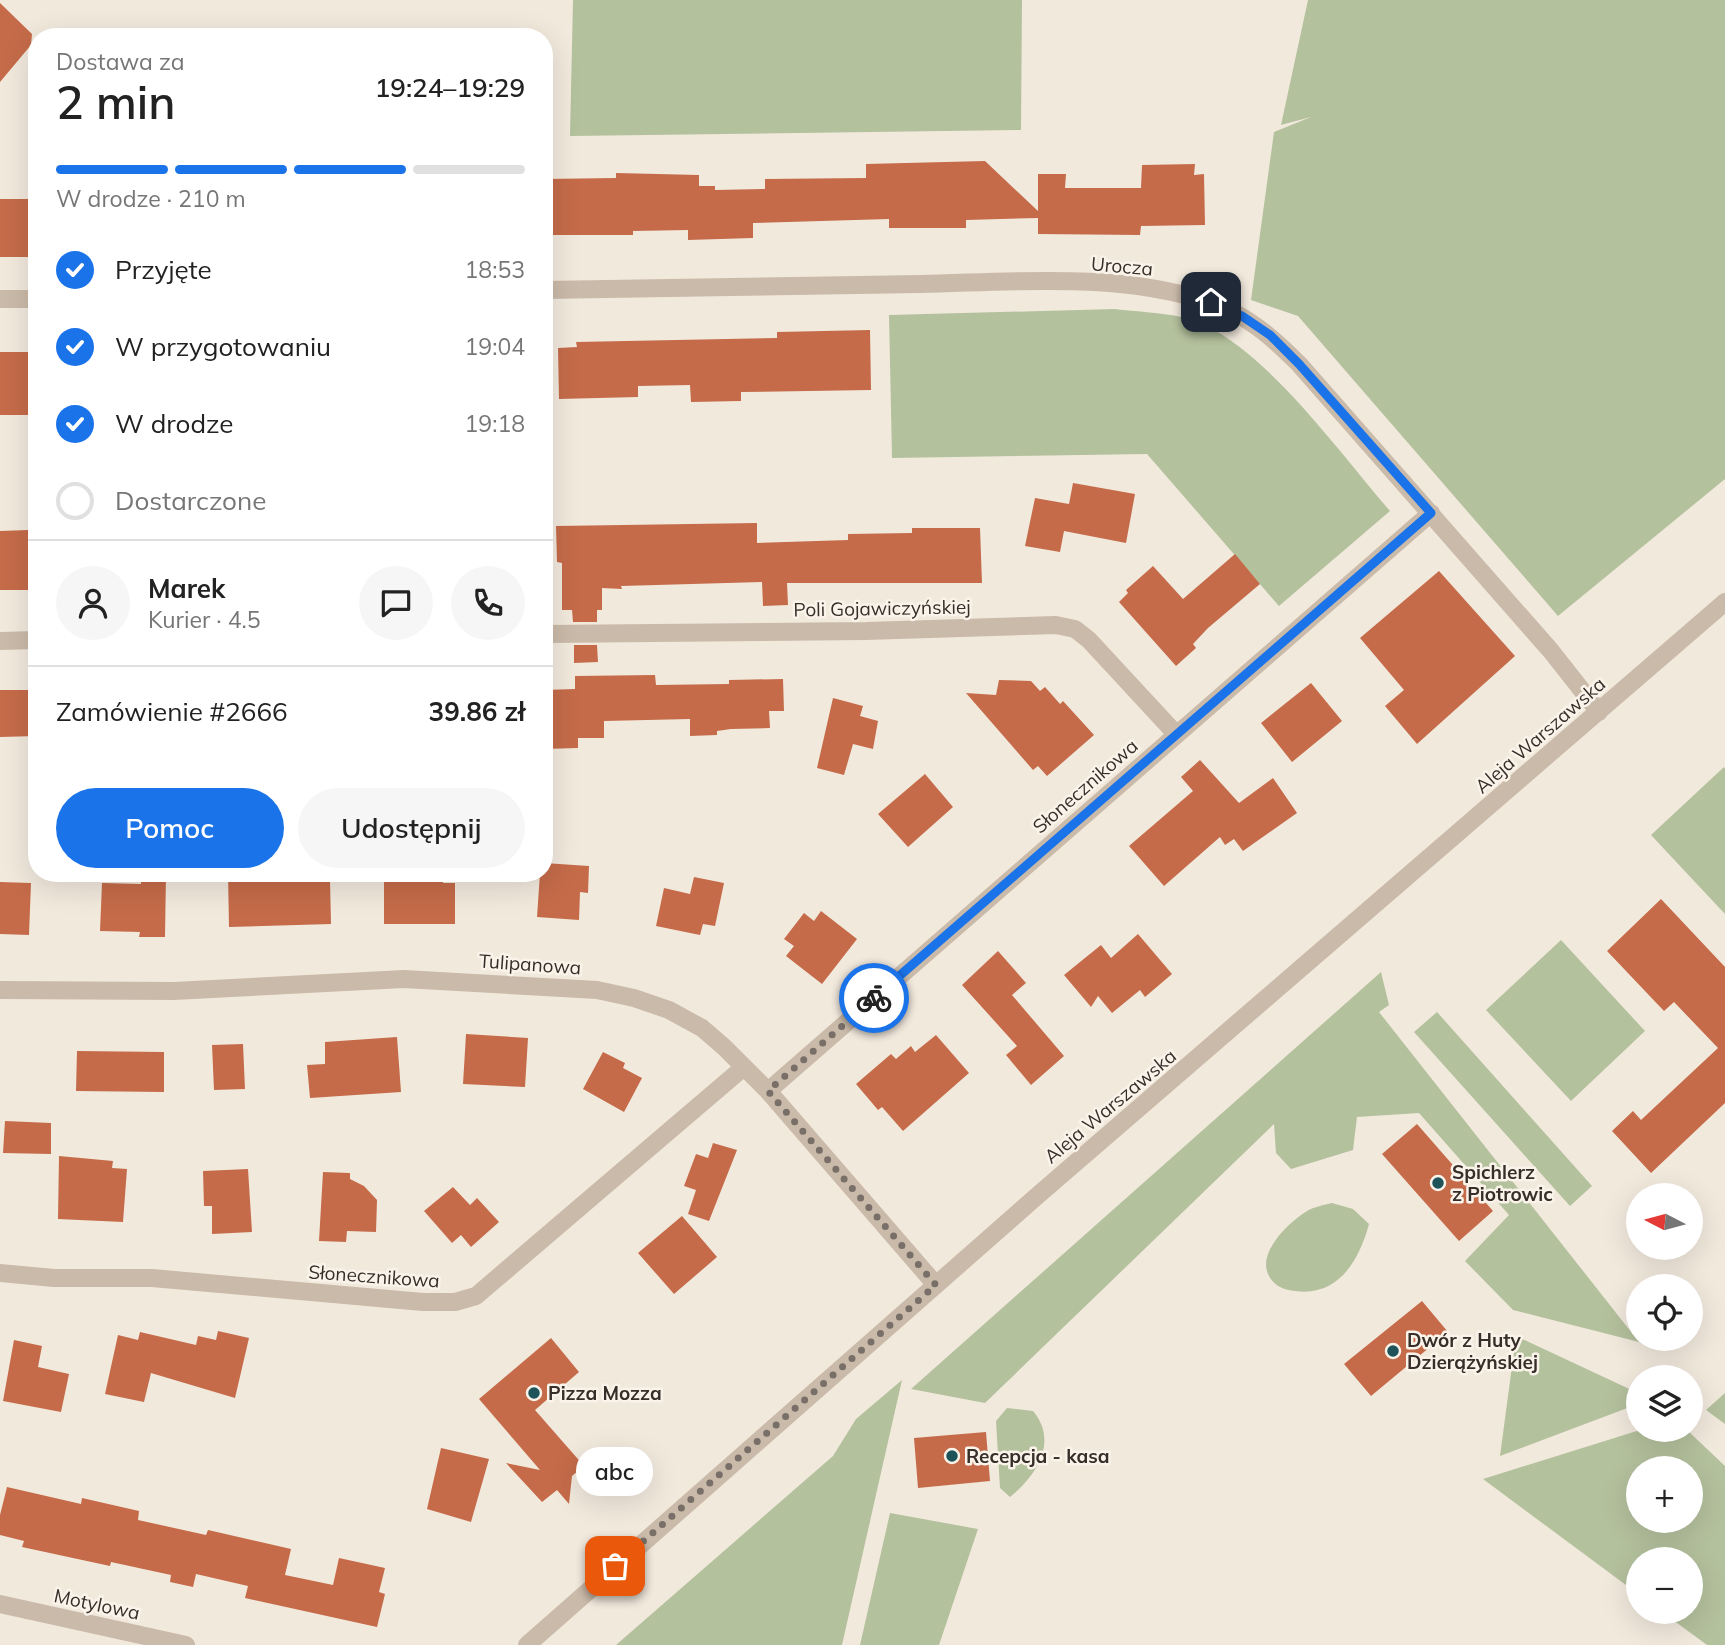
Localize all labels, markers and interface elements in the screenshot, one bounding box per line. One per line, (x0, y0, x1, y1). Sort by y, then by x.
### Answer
text: Dostawa za (56, 47, 185, 76)
text: 19:24–19:29 (375, 71, 525, 104)
text: 2 min (56, 73, 175, 131)
text: W drodze · 210 m (56, 184, 246, 213)
icon: check (56, 251, 94, 289)
street label: Urocza (1090, 251, 1154, 281)
text: Przyjęte (115, 253, 212, 286)
text: 18:53 (465, 255, 525, 284)
pin (1181, 272, 1241, 332)
icon: home (1192, 283, 1230, 321)
icon: check (56, 328, 94, 366)
text: W przygotowaniu (115, 330, 331, 363)
text: 19:04 (465, 332, 525, 361)
icon: check (56, 405, 94, 443)
text: W drodze (115, 407, 233, 440)
text: 19:18 (465, 409, 525, 438)
text: Dostarczone (115, 484, 266, 517)
button: person (56, 566, 130, 640)
button: chat (359, 566, 433, 640)
button: phone (451, 566, 525, 640)
text: Marek (148, 572, 225, 605)
street label: Poli Gojawiczyńskiej (793, 594, 971, 622)
text: Kurier · 4.5 (148, 605, 260, 634)
street label: Aleja Warszawska (1470, 672, 1610, 798)
text: Zamówienie #2666 (56, 695, 288, 728)
text: 39.86 zł (429, 695, 525, 728)
street label: Słonecznikowa (1027, 734, 1143, 838)
button: Pomoc (56, 788, 284, 868)
button: Udostępnij (298, 788, 525, 868)
street label: Tulipanowa (478, 948, 582, 980)
courier (839, 963, 909, 1033)
icon: bike (855, 979, 893, 1017)
street label: Aleja Warszawska (1039, 1044, 1181, 1168)
place label: Spichlerz z Piotrowic (1452, 1160, 1553, 1206)
marker: Spichlerz z Piotrowic (1430, 1175, 1446, 1191)
north arrow (1626, 1183, 1703, 1260)
map controls (1626, 1183, 1703, 1624)
street label: Słonecznikowa (308, 1259, 440, 1293)
button: locate (1626, 1274, 1703, 1351)
place label: Dwór z Huty Dzierążyńskiej (1407, 1328, 1538, 1374)
marker: Dwór z Huty Dzierążyńskiej (1385, 1343, 1401, 1359)
button: layers (1626, 1365, 1703, 1442)
place label: Pizza Mozza (548, 1381, 662, 1405)
marker: Pizza Mozza (526, 1385, 542, 1401)
place label: Recepcja - kasa (966, 1444, 1110, 1468)
callout: abc (576, 1447, 654, 1496)
marker: Recepcja - kasa (944, 1448, 960, 1464)
button: + (1626, 1456, 1703, 1533)
text: abc (595, 1457, 634, 1486)
pin (585, 1536, 645, 1596)
icon: bag (596, 1547, 634, 1585)
button: − (1626, 1547, 1703, 1624)
street label: Motylowa (52, 1583, 142, 1625)

